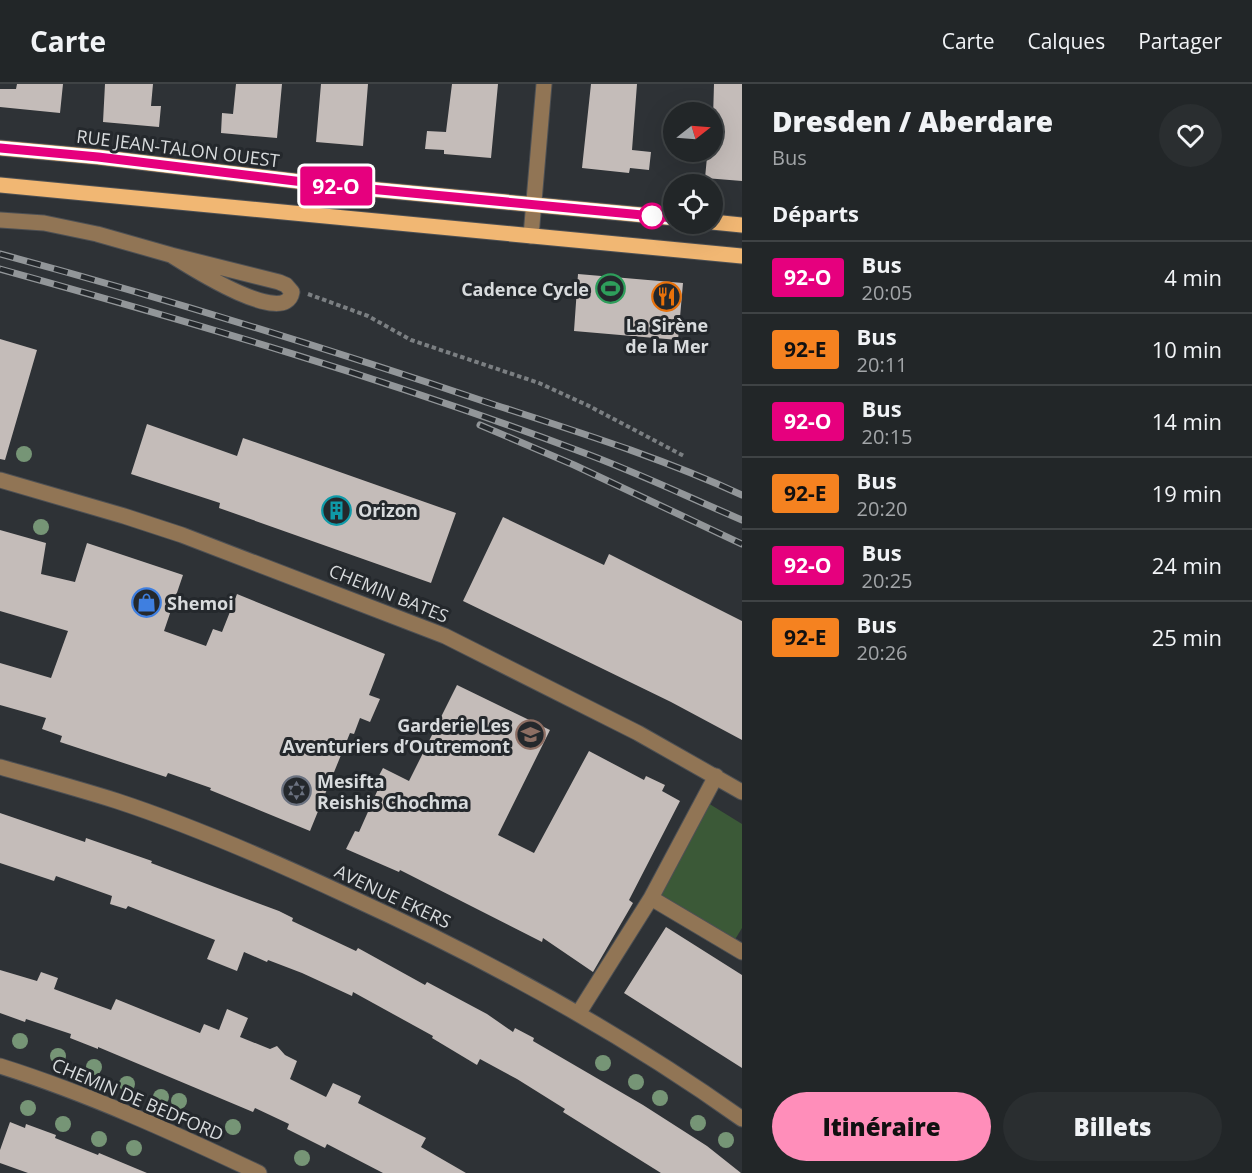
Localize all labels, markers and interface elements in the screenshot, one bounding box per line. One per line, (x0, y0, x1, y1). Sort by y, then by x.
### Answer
text: Carte (30, 22, 106, 60)
text: Carte (942, 27, 994, 55)
text: Calques (1027, 27, 1105, 55)
text: Partager (1138, 27, 1222, 55)
north arrow (663, 102, 723, 162)
map controls (663, 102, 723, 234)
text: Dresden / Aberdare (772, 102, 1053, 140)
button: heart (1159, 104, 1222, 167)
street label: RUE JEAN-TALON OUEST (75, 124, 281, 172)
text: Bus (772, 144, 807, 171)
line badge: 92-O (294, 166, 378, 206)
text: 92-O (312, 172, 360, 200)
button: locate (663, 174, 723, 234)
text: Départs (772, 198, 859, 228)
unlabelled marker (639, 203, 665, 229)
text: Bus (862, 249, 902, 279)
text: 4 min (1164, 262, 1222, 292)
text: 92-O (784, 263, 832, 291)
sports icon: Cadence Cycle (594, 273, 626, 305)
place label: Cadence Cycle (461, 277, 589, 301)
text: 20:05 (862, 279, 913, 306)
restaurant icon: La Sirène de la Mer (651, 280, 683, 312)
place label: La Sirène de la Mer (625, 313, 709, 358)
text: Bus (857, 321, 897, 351)
text: 10 min (1152, 334, 1222, 364)
text: 92-E (784, 335, 827, 363)
text: 20:11 (857, 351, 908, 378)
text: Bus (862, 393, 902, 423)
text: 14 min (1152, 406, 1222, 436)
text: 92-O (784, 407, 832, 435)
text: 20:15 (862, 423, 913, 450)
text: Bus (857, 465, 897, 495)
text: 19 min (1152, 478, 1222, 508)
text: 92-E (784, 479, 827, 507)
building icon: Orizon (321, 494, 353, 526)
text: 20:20 (857, 495, 908, 522)
place label: Orizon (358, 498, 418, 522)
text: Bus (862, 537, 902, 567)
text: 24 min (1152, 550, 1222, 580)
text: 92-O (784, 551, 832, 579)
street label: CHEMIN BATES (326, 558, 452, 628)
text: 20:25 (862, 567, 913, 594)
shop icon: Shemoi (130, 587, 162, 619)
place label: Shemoi (167, 591, 234, 615)
text: Bus (857, 609, 897, 639)
text: 25 min (1152, 622, 1222, 652)
text: 92-E (784, 623, 827, 651)
text: 20:26 (857, 639, 908, 666)
place label: Garderie Les Aventuriers d’Outremont (283, 713, 510, 758)
school or university icon: Garderie Les Aventuriers d’Outremont (515, 719, 547, 751)
place label: Mesifta Reishis Chochma (317, 769, 469, 814)
synagogue icon: Mesifta Reishis Chochma (280, 775, 312, 807)
street label: AVENUE EKERS (331, 859, 455, 933)
street label: CHEMIN DE BEDFORD (49, 1052, 227, 1146)
button: Itinéraire (772, 1092, 991, 1161)
button: Billets (1003, 1092, 1222, 1161)

